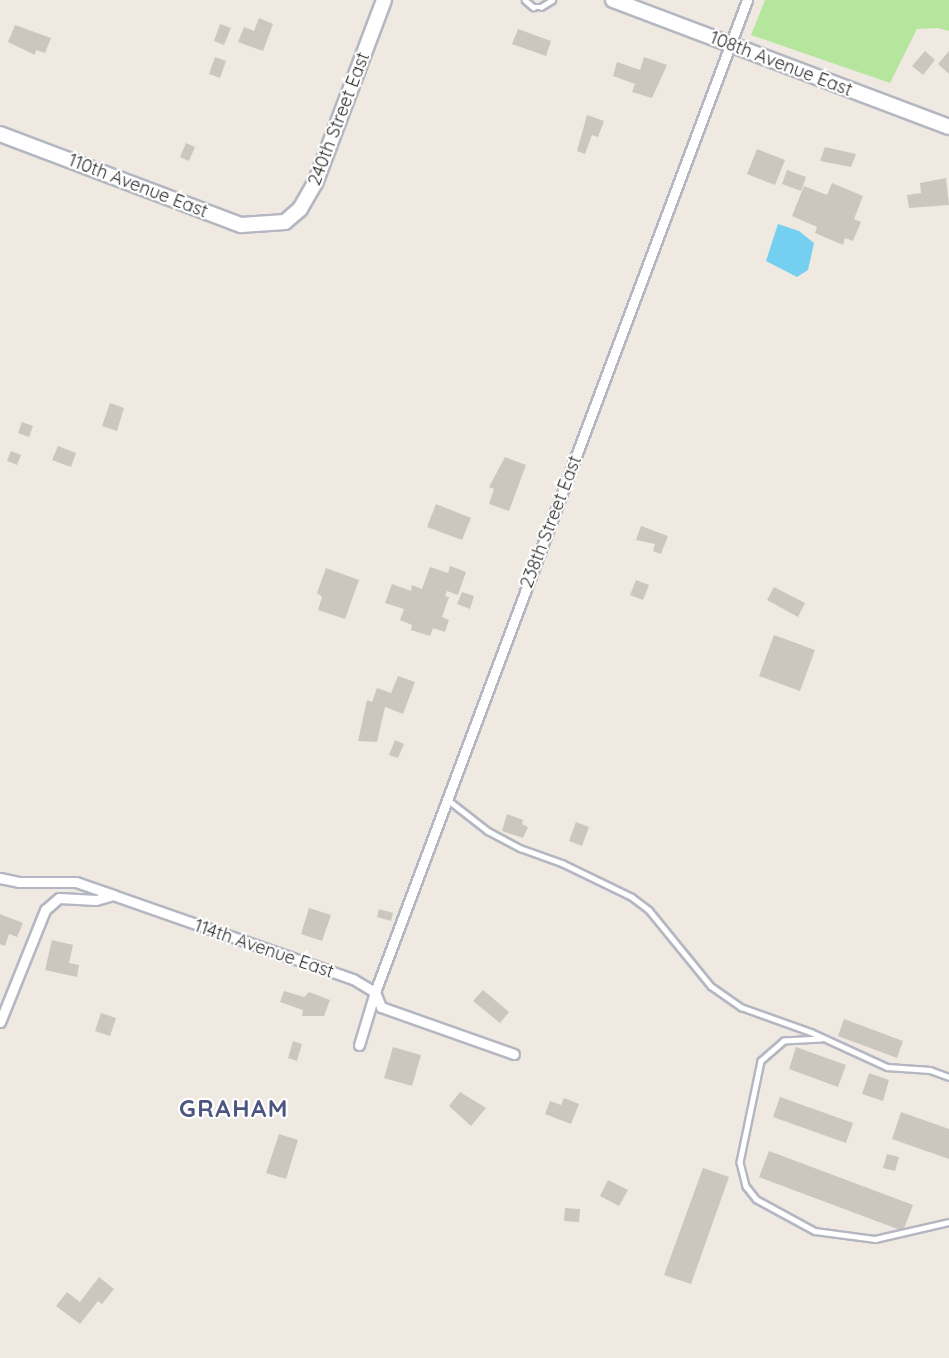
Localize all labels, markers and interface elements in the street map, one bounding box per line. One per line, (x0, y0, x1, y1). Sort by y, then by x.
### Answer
street label: 108th Avenue East (707, 27, 855, 101)
street label: 240th Street East (304, 49, 374, 189)
street label: 110th Avenue East (65, 150, 211, 222)
street label: 238th Street East (516, 453, 586, 591)
street label: 114th Avenue East (191, 915, 337, 983)
district label: GRAHAM (179, 1095, 289, 1123)

